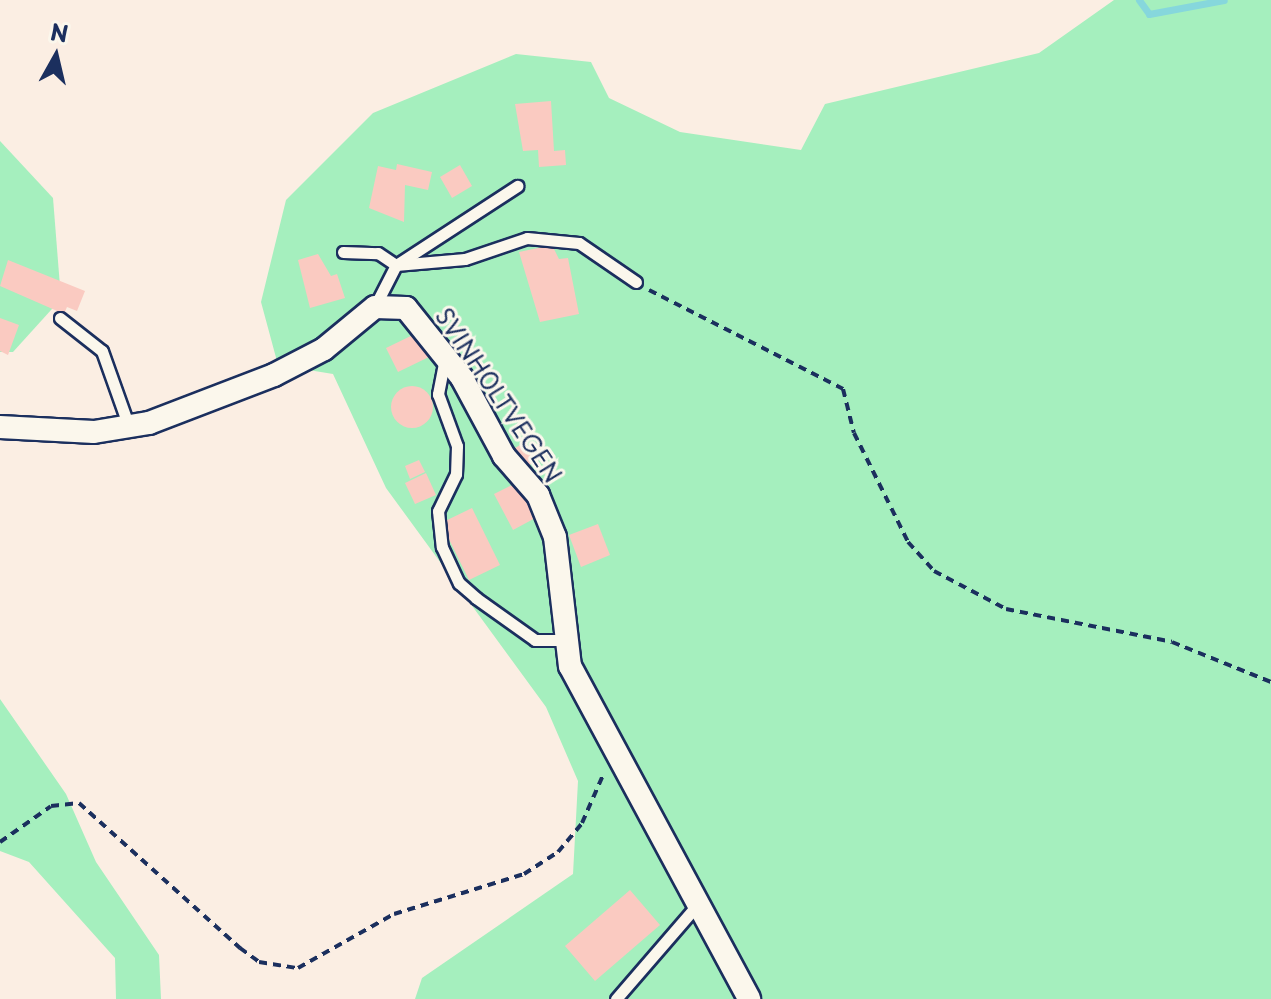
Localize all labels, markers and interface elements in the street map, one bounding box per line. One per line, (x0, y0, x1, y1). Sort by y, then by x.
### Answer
text: N (48, 14, 70, 49)
north arrow (16, 16, 96, 96)
street label: SVINHOLTVEGEN (430, 302, 568, 488)

